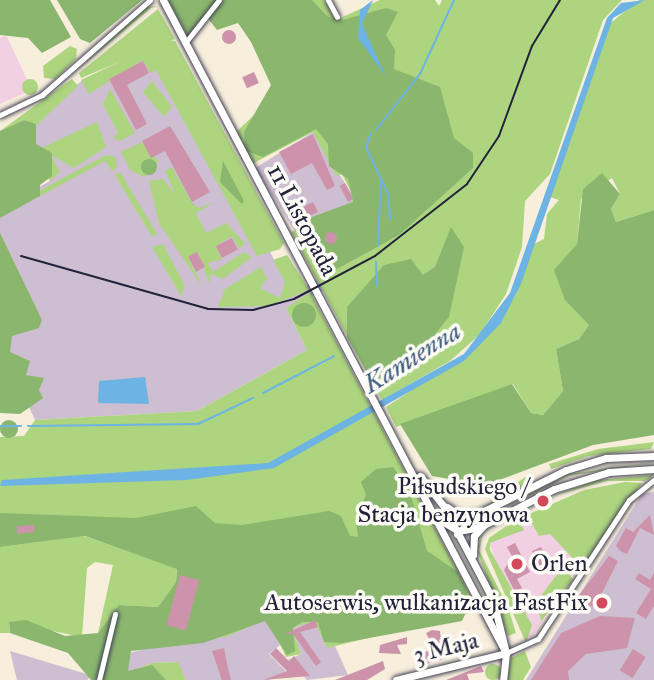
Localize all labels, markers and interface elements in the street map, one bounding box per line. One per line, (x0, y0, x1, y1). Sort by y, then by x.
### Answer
street label: 11 Listopada (261, 159, 343, 281)
water label: Kamienna (357, 316, 467, 400)
place label: Piłsudskiego / Stacja benzynowa (357, 473, 529, 529)
marker: Piłsudskiego / Stacja benzynowa (535, 493, 551, 509)
place label: Orlen (531, 550, 588, 578)
marker: Orlen (509, 556, 525, 572)
place label: Autoserwis, wulkanizacja FastFix (264, 589, 588, 617)
marker: Autoserwis, wulkanizacja FastFix (594, 595, 610, 611)
street label: 3 Maja (411, 626, 481, 670)

